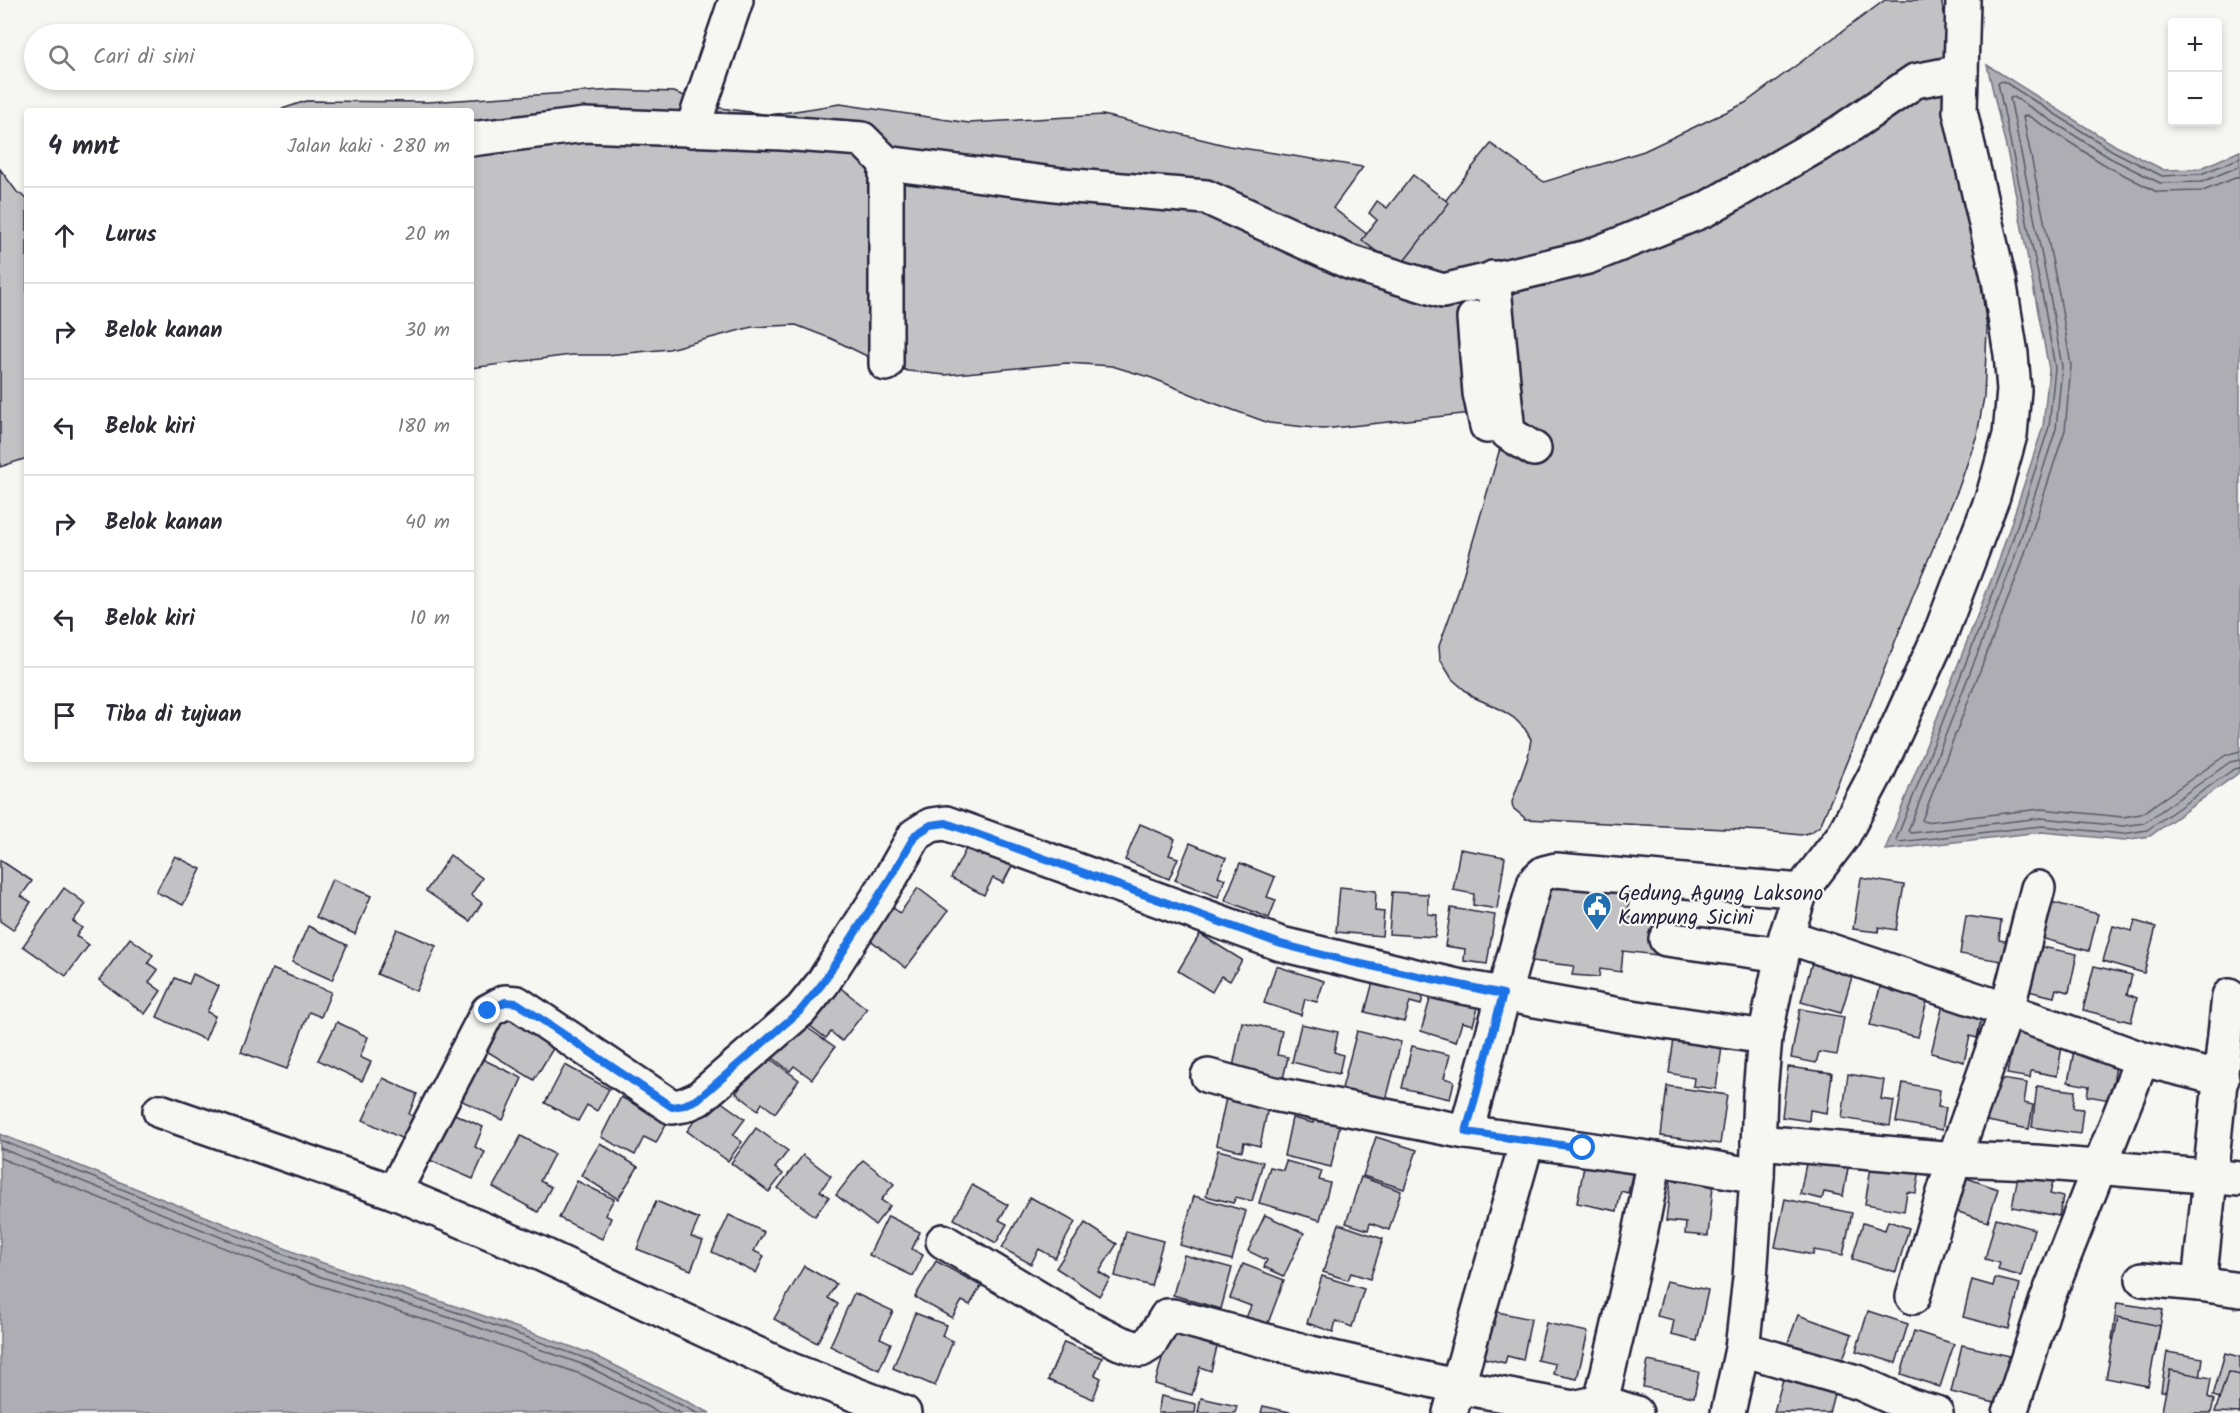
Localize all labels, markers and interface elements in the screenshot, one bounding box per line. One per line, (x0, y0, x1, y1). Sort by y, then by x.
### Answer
map controls (2168, 18, 2222, 126)
button: + (2168, 18, 2222, 72)
search box (24, 24, 474, 90)
text: Cari di sini (93, 40, 194, 75)
icon: search (45, 41, 78, 74)
button: − (2168, 72, 2222, 126)
text: 4 mnt (48, 126, 120, 168)
text: Jalan kaki · 280 m (287, 131, 450, 163)
text: Lurus (105, 218, 157, 253)
icon: ahead (48, 219, 81, 252)
text: 20 m (404, 219, 450, 251)
text: Belok kanan (105, 314, 222, 349)
icon: right (48, 315, 81, 348)
text: 30 m (405, 315, 450, 347)
text: Belok kiri (105, 410, 195, 445)
icon: left (48, 411, 81, 444)
text: 180 m (398, 411, 450, 443)
text: Belok kanan (105, 506, 222, 541)
icon: right (48, 507, 81, 540)
text: 40 m (405, 507, 450, 539)
text: Belok kiri (105, 602, 195, 637)
icon: left (48, 603, 81, 636)
text: 10 m (410, 603, 450, 635)
text: Tiba di tujuan (105, 698, 241, 733)
icon: arrive (48, 699, 81, 732)
place label: Gedung Agung Laksono Kampung Sicini (1618, 878, 1823, 935)
public building icon: Gedung Agung Laksono Kampung Sicini (1581, 890, 1613, 932)
route end (474, 997, 500, 1023)
route start (1569, 1134, 1595, 1160)

